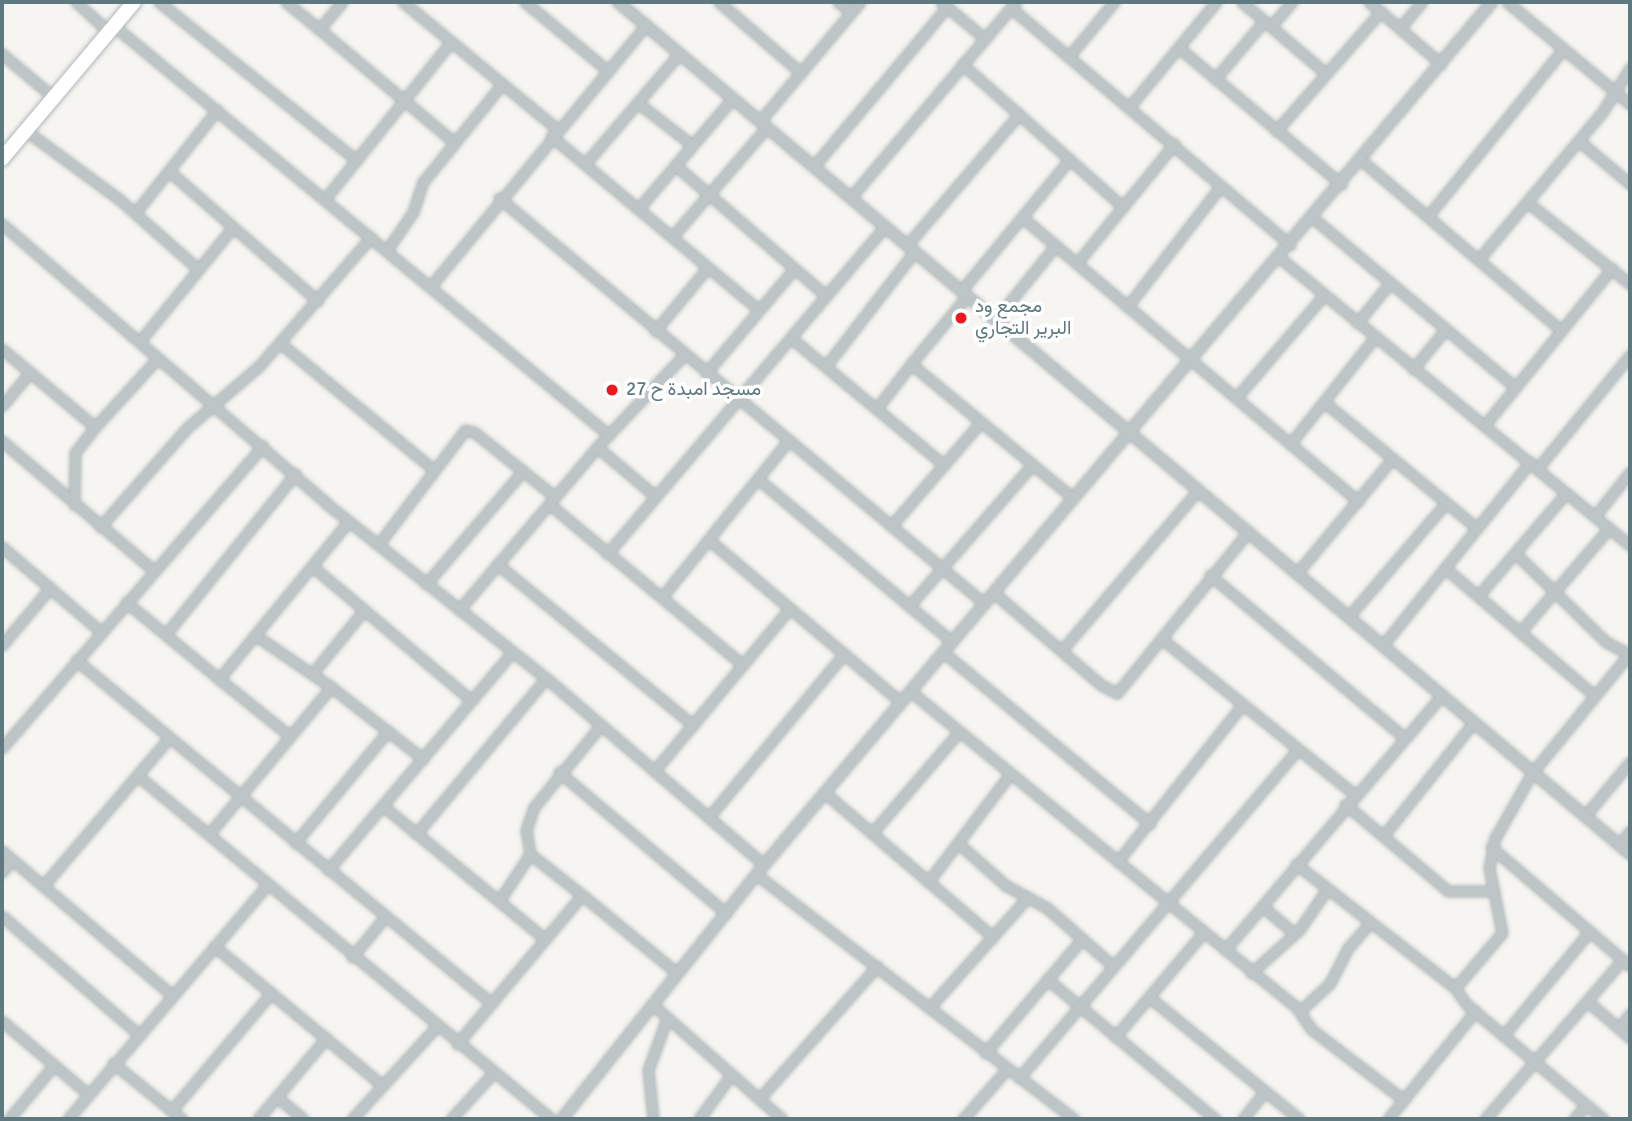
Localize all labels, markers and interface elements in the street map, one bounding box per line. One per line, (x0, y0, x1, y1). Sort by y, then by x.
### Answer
place label: مجمع ود البرير التجاري (975, 296, 1071, 340)
marker: مجمع ود البرير التجاري (953, 310, 969, 326)
place label: مسجد امبدة ح 27 (626, 379, 761, 401)
marker: مسجد امبدة ح 27 (604, 382, 620, 398)

